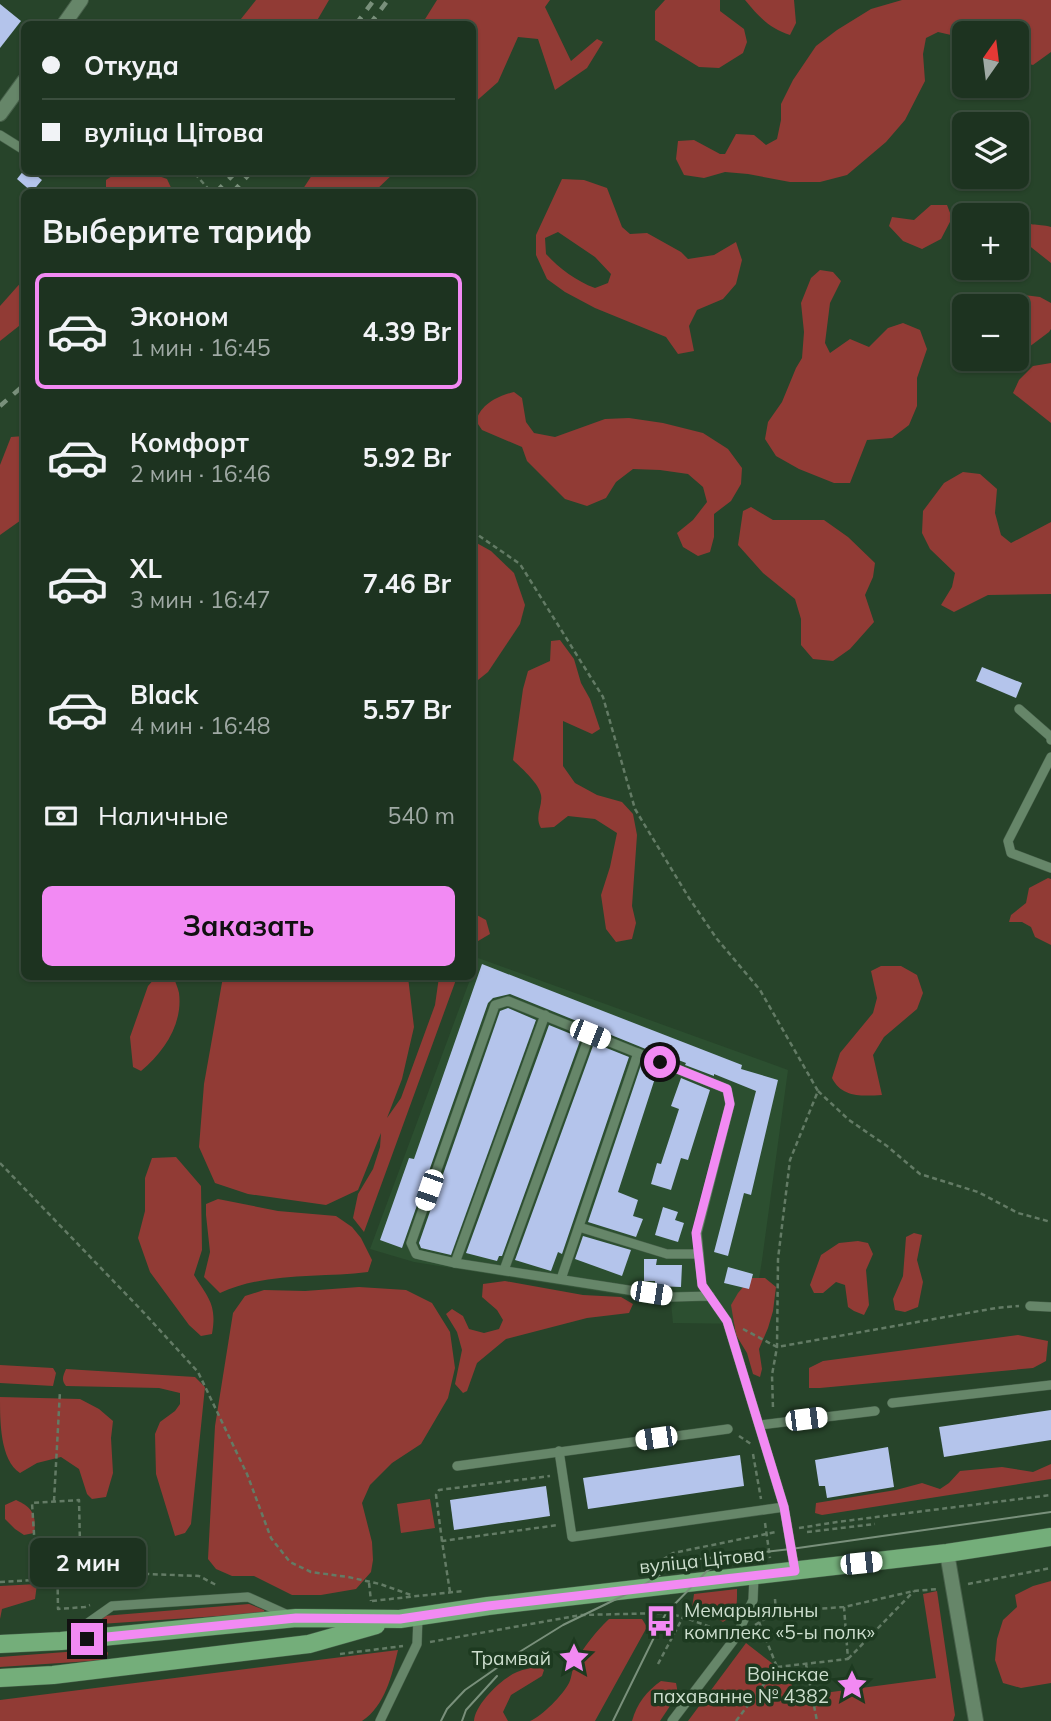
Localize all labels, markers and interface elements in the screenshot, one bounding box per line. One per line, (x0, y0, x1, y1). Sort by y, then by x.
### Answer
north arrow (952, 21, 1029, 98)
map controls (952, 21, 1029, 371)
text: Откуда (84, 49, 179, 82)
button: layers (952, 112, 1029, 189)
text: вуліца Цітова (84, 116, 264, 149)
button: + (952, 203, 1029, 280)
text: Выберите тариф (42, 211, 312, 251)
button: − (952, 294, 1029, 371)
icon: car (46, 300, 109, 363)
text: Эконом (130, 300, 229, 333)
text: 4.39 Br (362, 315, 451, 348)
text: 1 мин · 16:45 (130, 333, 270, 362)
icon: car (46, 426, 109, 489)
text: Комфорт (130, 426, 249, 459)
text: 5.92 Br (362, 441, 451, 474)
text: 2 мин · 16:46 (130, 459, 270, 488)
icon: car (46, 552, 109, 615)
text: XL (130, 552, 162, 585)
text: 7.46 Br (362, 567, 451, 600)
text: 3 мин · 16:47 (130, 585, 270, 614)
icon: car (46, 678, 109, 741)
text: Black (130, 678, 198, 711)
text: 5.57 Br (362, 693, 451, 726)
text: 4 мин · 16:48 (130, 711, 270, 740)
icon: cash (42, 797, 80, 835)
text: Наличные (98, 799, 228, 832)
text: 540 m (387, 801, 455, 830)
button: Заказать (42, 886, 455, 966)
car (567, 1016, 614, 1052)
route start (644, 1046, 676, 1078)
car (413, 1167, 446, 1213)
car (629, 1279, 674, 1307)
car (784, 1406, 829, 1432)
car (634, 1425, 679, 1451)
callout: 2 мин (29, 1538, 145, 1586)
street label: вуліца Цітова (638, 1541, 766, 1579)
text: 2 мин (56, 1548, 120, 1577)
car (840, 1550, 883, 1576)
place label: Мемарыяльны комплекс «5-ы полк» (684, 1598, 875, 1644)
bus stop icon: Мемарыяльны комплекс «5-ы полк» (644, 1604, 678, 1638)
route end (71, 1623, 103, 1655)
place icon: Трамвай (557, 1641, 591, 1675)
place label: Трамвай (472, 1646, 551, 1670)
place label: Воінскае пахаванне № 4382 (653, 1662, 829, 1708)
place icon: Воінскае пахаванне № 4382 (835, 1668, 869, 1702)

